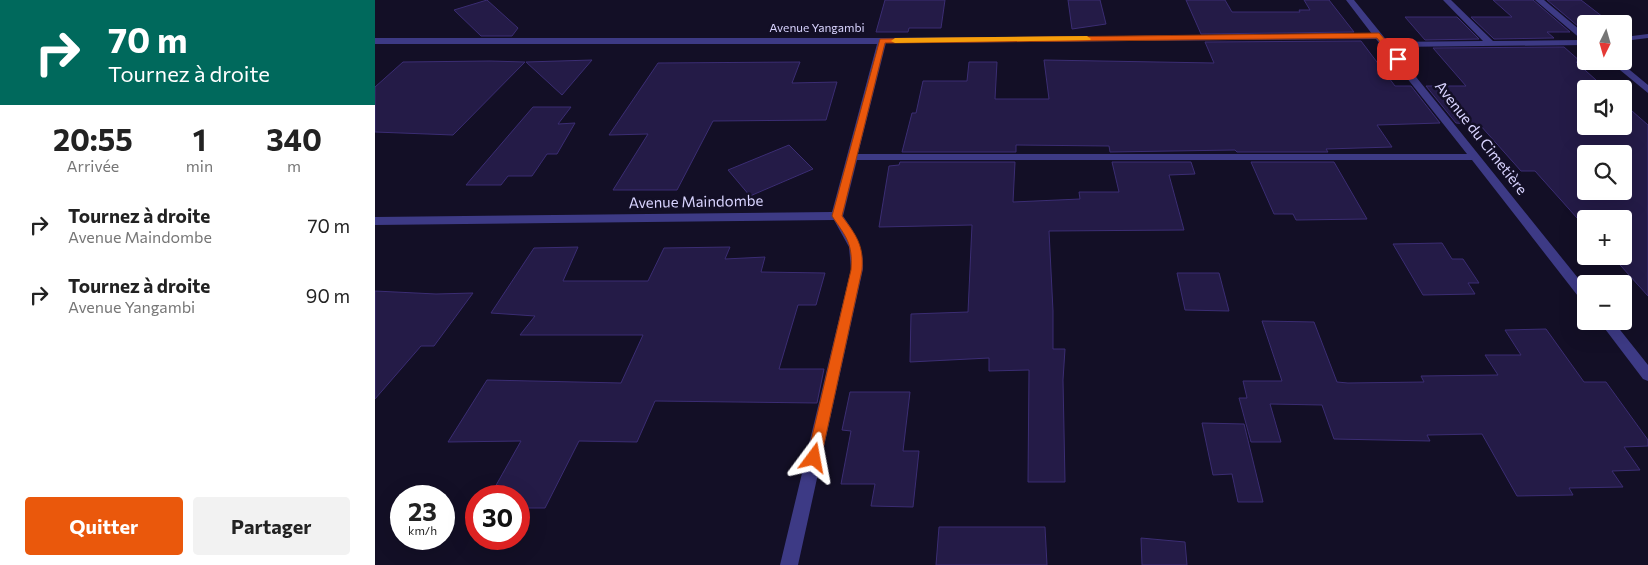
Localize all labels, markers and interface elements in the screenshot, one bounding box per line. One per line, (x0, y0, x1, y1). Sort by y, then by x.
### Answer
north arrow (1577, 15, 1633, 70)
map controls (1577, 15, 1632, 330)
text: 70 m (108, 17, 188, 60)
icon: right (25, 20, 90, 85)
street label: Avenue Yangambi (769, 20, 865, 34)
pin (1377, 38, 1419, 80)
icon: arrive (1384, 45, 1412, 73)
text: Tournez à droite (108, 60, 270, 87)
street label: Avenue du Cimetière (1432, 77, 1532, 198)
button: sound (1577, 80, 1632, 135)
text: 20:55 (53, 120, 133, 157)
text: 1 (193, 120, 206, 157)
text: 340 (266, 120, 322, 157)
button: search (1577, 145, 1632, 200)
text: Arrivée (67, 156, 119, 175)
text: min (186, 156, 213, 175)
text: m (287, 156, 301, 175)
street label: Avenue Maindombe (628, 191, 764, 211)
text: Tournez à droite (68, 204, 210, 227)
button: + (1577, 210, 1632, 265)
icon: right (25, 211, 53, 239)
text: 70 m (307, 214, 350, 237)
text: Avenue Maindombe (68, 227, 212, 246)
text: Tournez à droite (68, 274, 210, 297)
button: − (1577, 275, 1632, 330)
icon: right (25, 281, 53, 309)
text: 90 m (306, 284, 350, 307)
text: Avenue Yangambi (68, 297, 195, 316)
position arrow (787, 431, 839, 483)
speed limit sign: 30 (465, 485, 530, 550)
text: 23 (408, 496, 437, 526)
button: Quitter (25, 497, 183, 555)
button: Partager (193, 497, 350, 555)
text: km/h (408, 523, 437, 537)

